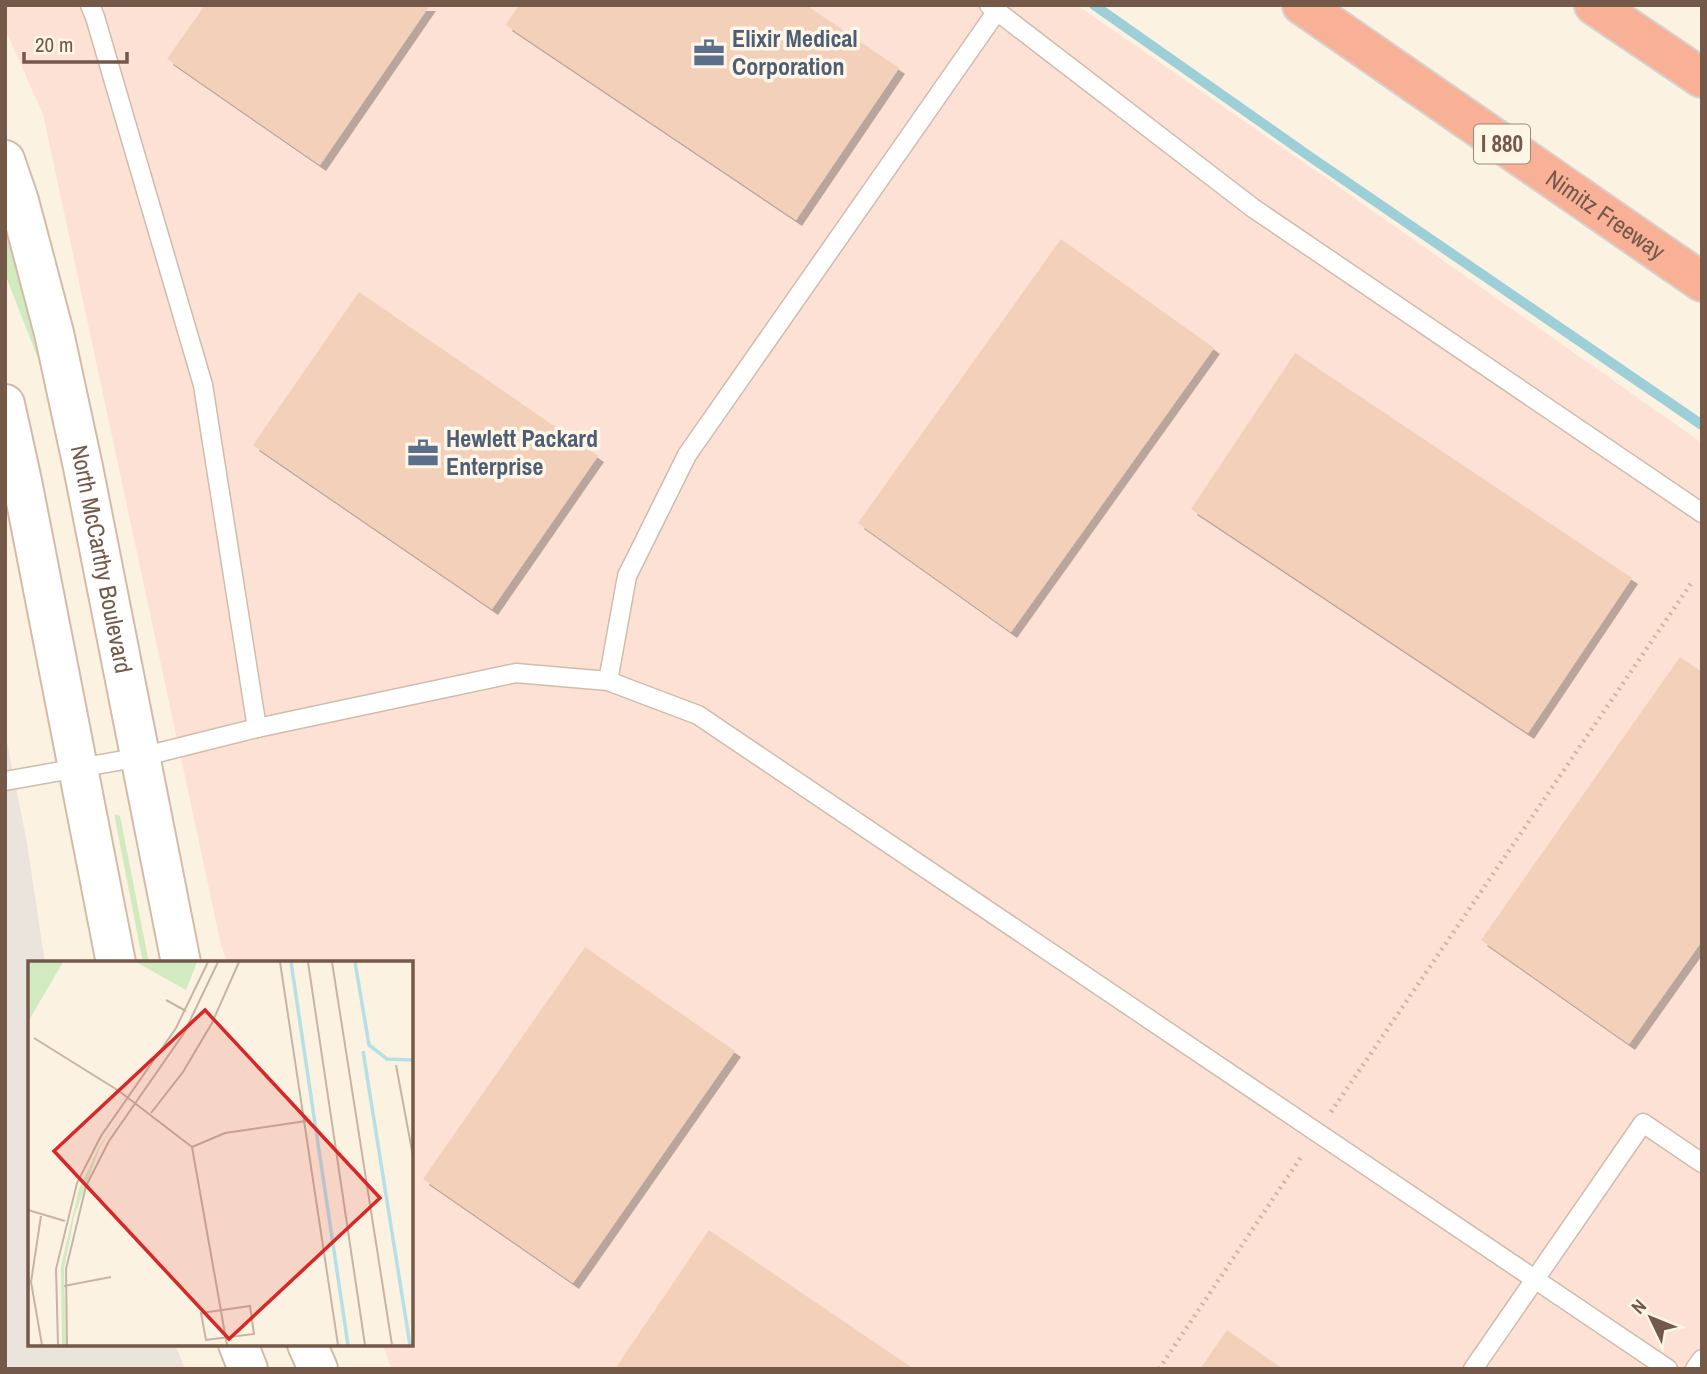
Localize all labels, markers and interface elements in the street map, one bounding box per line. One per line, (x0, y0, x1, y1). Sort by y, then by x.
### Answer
scale bar (24, 21, 128, 65)
place label: Elixir Medical Corporation (732, 22, 858, 82)
text: 20 m (35, 30, 73, 59)
office icon: Elixir Medical Corporation (692, 36, 726, 70)
road number: I 880 (1474, 125, 1530, 164)
street label: Nimitz Freeway (1540, 162, 1672, 267)
place label: Hewlett Packard Enterprise (446, 422, 598, 482)
office icon: Hewlett Packard Enterprise (406, 436, 440, 470)
street label: North McCarthy Boulevard (64, 442, 140, 676)
inset map (28, 961, 413, 1346)
north arrow (1616, 1283, 1686, 1353)
text: N (1625, 1293, 1652, 1319)

